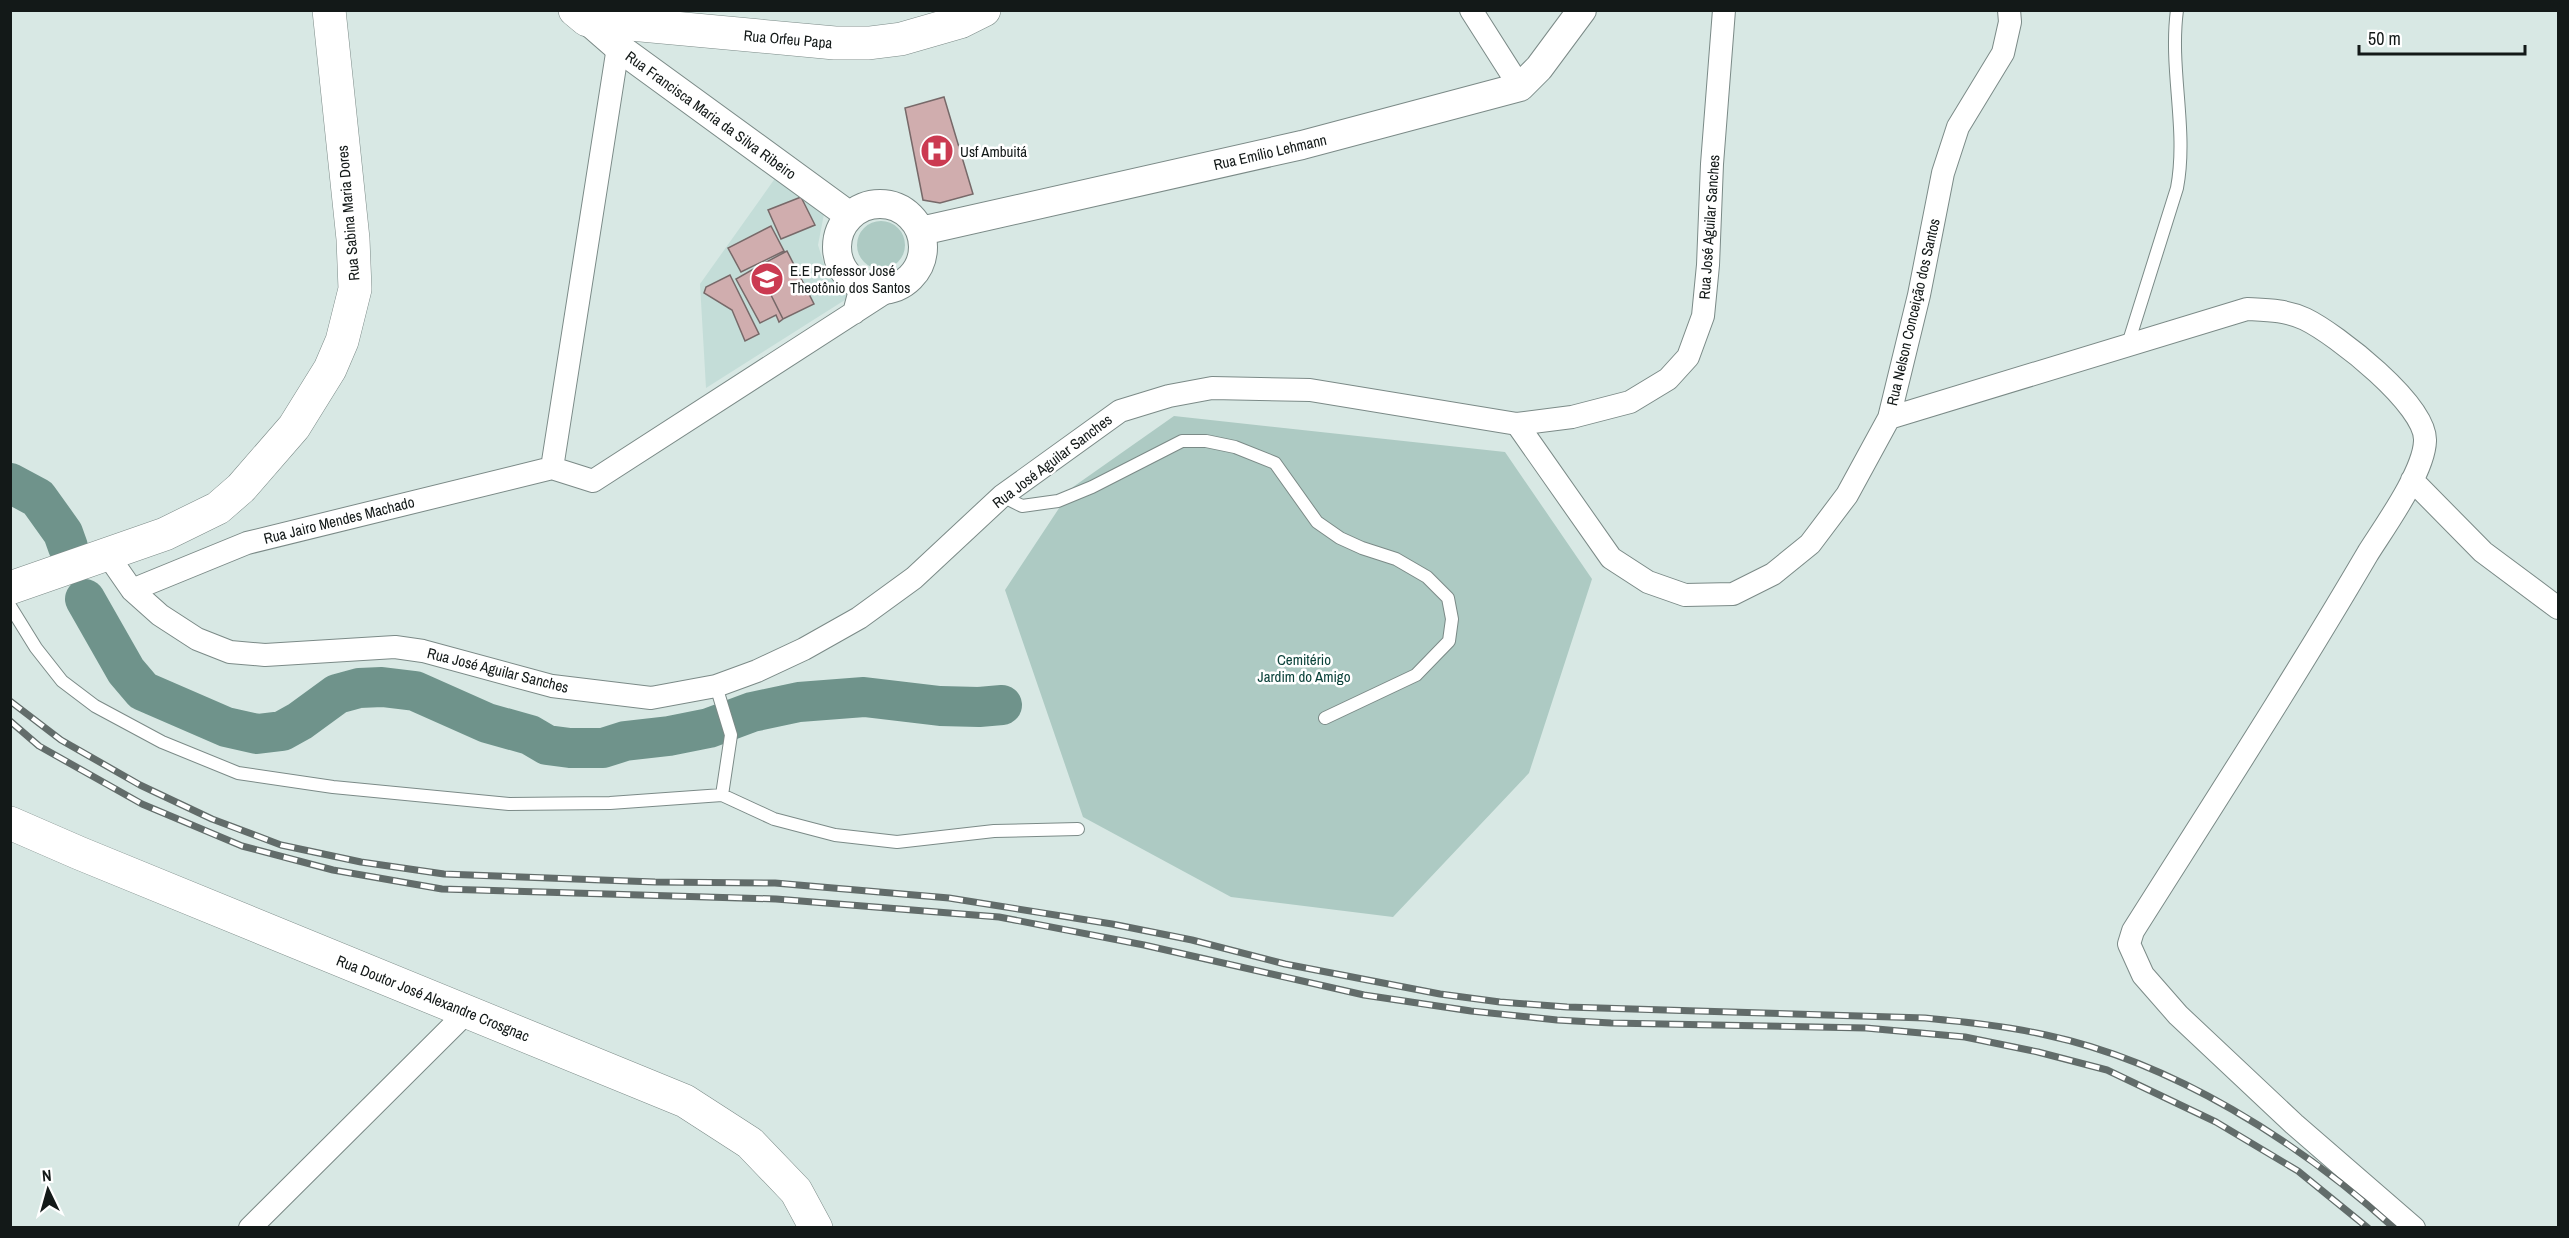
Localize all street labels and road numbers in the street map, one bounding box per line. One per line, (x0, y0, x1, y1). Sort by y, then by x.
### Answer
street label: Rua Orfeu Papa (743, 25, 833, 53)
street label: Rua Francisca Maria da Silva Ribeiro (621, 46, 801, 184)
street label: Rua Emílio Lehmann (1211, 129, 1329, 175)
street label: Rua Sabina Maria Dores (332, 144, 364, 282)
street label: Rua José Aguilar Sanches (1693, 154, 1725, 300)
street label: Rua Nelson Conceição dos Santos (1881, 216, 1945, 408)
street label: Rua José Aguilar Sanches (988, 409, 1116, 513)
street label: Rua Jairo Mendes Machado (261, 491, 417, 549)
street label: Rua José Aguilar Sanches (425, 642, 571, 698)
street label: Rua Doutor José Alexandre Crosgnac (333, 950, 533, 1046)

